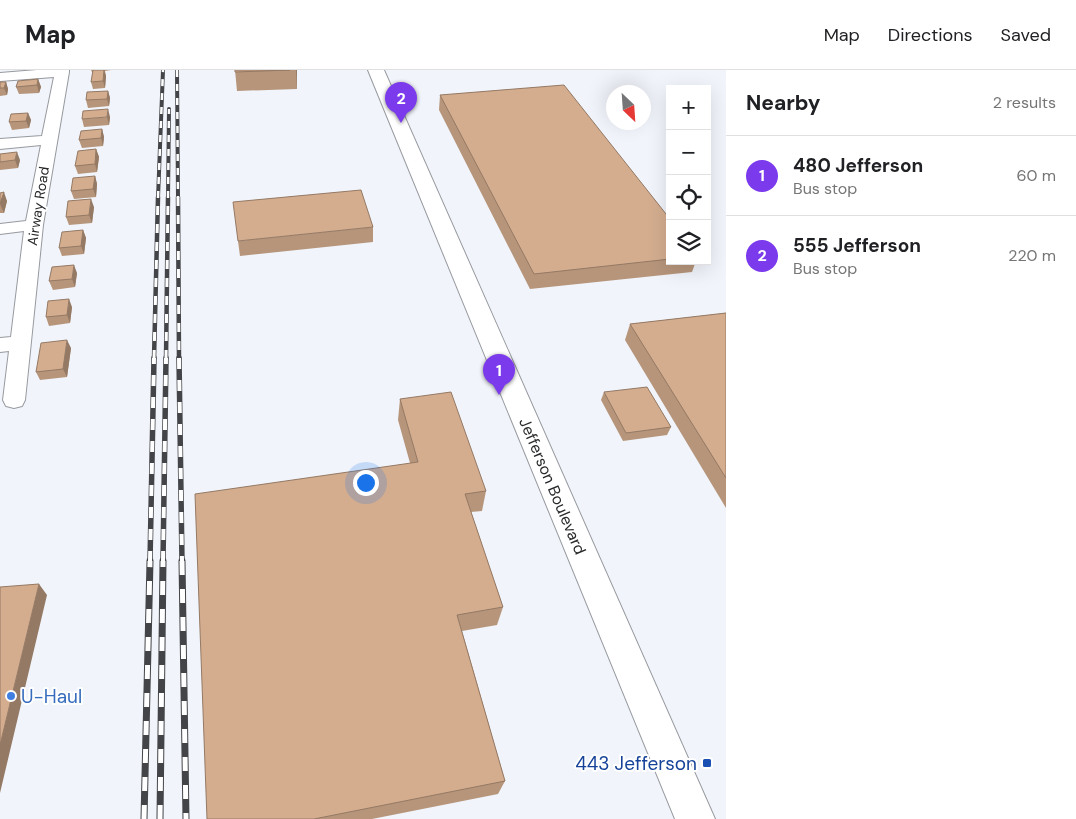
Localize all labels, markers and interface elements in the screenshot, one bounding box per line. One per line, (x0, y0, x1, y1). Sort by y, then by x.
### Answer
text: Map (25, 19, 76, 50)
text: Map (824, 23, 860, 47)
text: Directions (888, 23, 973, 47)
text: Saved (1001, 23, 1051, 47)
pin: 2 (385, 82, 417, 123)
north arrow (606, 85, 651, 130)
map controls (666, 85, 711, 265)
button: + (666, 85, 711, 130)
text: Nearby (746, 89, 820, 117)
text: 2 results (993, 92, 1056, 113)
button: − (666, 130, 711, 175)
text: 480 Jefferson (793, 153, 923, 178)
street label: Airway Road (23, 165, 53, 247)
text: 1 (759, 165, 765, 186)
text: 60 m (1016, 165, 1056, 186)
button: locate (666, 175, 711, 220)
text: Bus stop (793, 178, 857, 199)
button: layers (666, 220, 711, 265)
text: 555 Jefferson (793, 233, 921, 258)
text: 2 (757, 245, 767, 266)
text: 220 m (1008, 245, 1056, 266)
text: Bus stop (793, 258, 857, 279)
pin: 1 (483, 354, 515, 395)
street label: Jefferson Boulevard (514, 415, 591, 558)
your location (353, 470, 379, 496)
place label: U-Haul (21, 684, 82, 709)
marker: U-Haul (5, 690, 17, 702)
place label: 443 Jefferson (575, 751, 697, 776)
marker: 443 Jefferson (701, 757, 713, 769)

